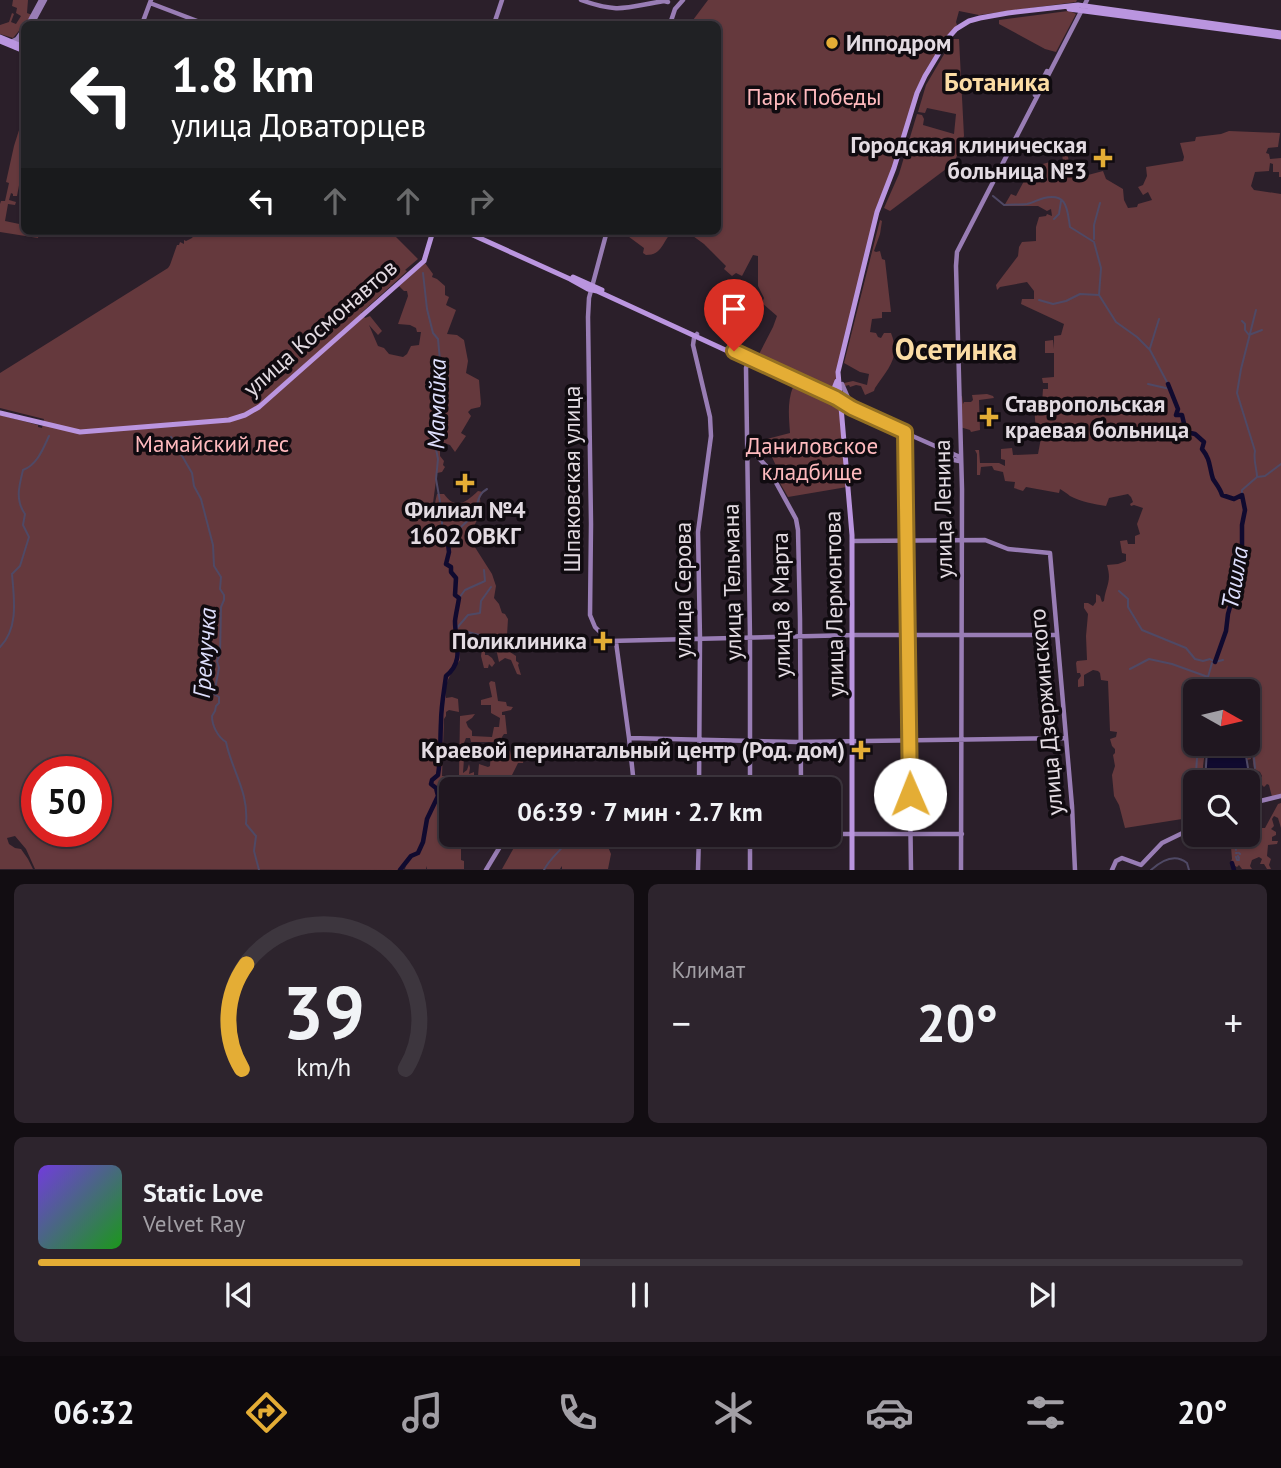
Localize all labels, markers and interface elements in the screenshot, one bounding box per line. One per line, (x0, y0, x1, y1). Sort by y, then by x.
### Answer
place label: Ипподром (846, 28, 951, 57)
marker: Ипподром (824, 35, 840, 51)
text: 1.8 km (171, 42, 315, 106)
icon: left (56, 49, 147, 140)
district label: Ботаника (944, 65, 1050, 98)
park label: Парк Победы (747, 82, 881, 111)
text: улица Доваторцев (171, 104, 426, 146)
place label: Городская клиническая больница №3 (850, 130, 1087, 185)
marker: Городская клиническая больница №3 (1093, 148, 1113, 168)
icon: left (243, 182, 281, 220)
icon: ahead (316, 182, 354, 220)
icon: ahead (389, 182, 427, 220)
icon: right (462, 182, 500, 220)
street label: улица Космонавтов (237, 253, 403, 403)
pin (704, 279, 764, 351)
icon: arrive (715, 290, 753, 328)
district label: Осетинка (895, 329, 1017, 368)
water label: Мамайка (420, 358, 453, 450)
street label: Шпаковская улица (557, 386, 586, 572)
place label: Ставропольская краевая больница (1005, 389, 1189, 444)
marker: Ставропольская краевая больница (979, 407, 999, 427)
park label: Мамайский лес (135, 429, 289, 458)
park label: Даниловское кладбище (746, 431, 878, 486)
street label: улица Ленина (927, 439, 958, 579)
marker: Филиал №4 1602 ОВКГ (455, 473, 475, 493)
place label: Филиал №4 1602 ОВКГ (404, 495, 526, 550)
street label: улица Тельмана (716, 503, 747, 661)
street label: улица Лермонтова (817, 511, 850, 698)
street label: улица Серова (668, 522, 697, 658)
street label: улица 8 Марта (765, 532, 796, 678)
water label: Ташла (1214, 544, 1255, 612)
water label: Гремучка (186, 606, 223, 699)
street label: улица Дзержинского (1022, 607, 1069, 817)
place label: Поликлиника (452, 626, 587, 655)
marker: Поликлиника (593, 631, 613, 651)
north arrow (1183, 679, 1260, 756)
map controls (1183, 679, 1260, 847)
place label: Краевой перинатальный центр (Род. дом) (421, 735, 845, 764)
marker: Краевой перинатальный центр (Род. дом) (851, 740, 871, 760)
speed limit sign: 50 (21, 756, 112, 847)
position arrow (873, 757, 947, 831)
button: search (1183, 770, 1260, 847)
text: 06:39 · 7 мин · 2.7 km (517, 795, 763, 828)
text: Климат (672, 955, 745, 984)
text: 39 (282, 966, 365, 1060)
text: 20° (916, 989, 998, 1056)
text: − (672, 998, 691, 1047)
text: + (1224, 998, 1243, 1047)
text: km/h (296, 1051, 351, 1083)
text: Static Love (143, 1176, 264, 1209)
text: Velvet Ray (143, 1209, 245, 1238)
icon: previous (220, 1276, 258, 1314)
icon: pause (621, 1276, 659, 1314)
icon: next (1023, 1276, 1061, 1314)
icon: directions (242, 1388, 291, 1437)
icon: music (398, 1388, 447, 1437)
icon: phone (553, 1388, 602, 1437)
icon: climate (709, 1388, 758, 1437)
icon: car (865, 1388, 914, 1437)
icon: filters (1021, 1388, 1070, 1437)
text: 06:32 (53, 1391, 135, 1433)
text: 20° (1177, 1391, 1228, 1433)

